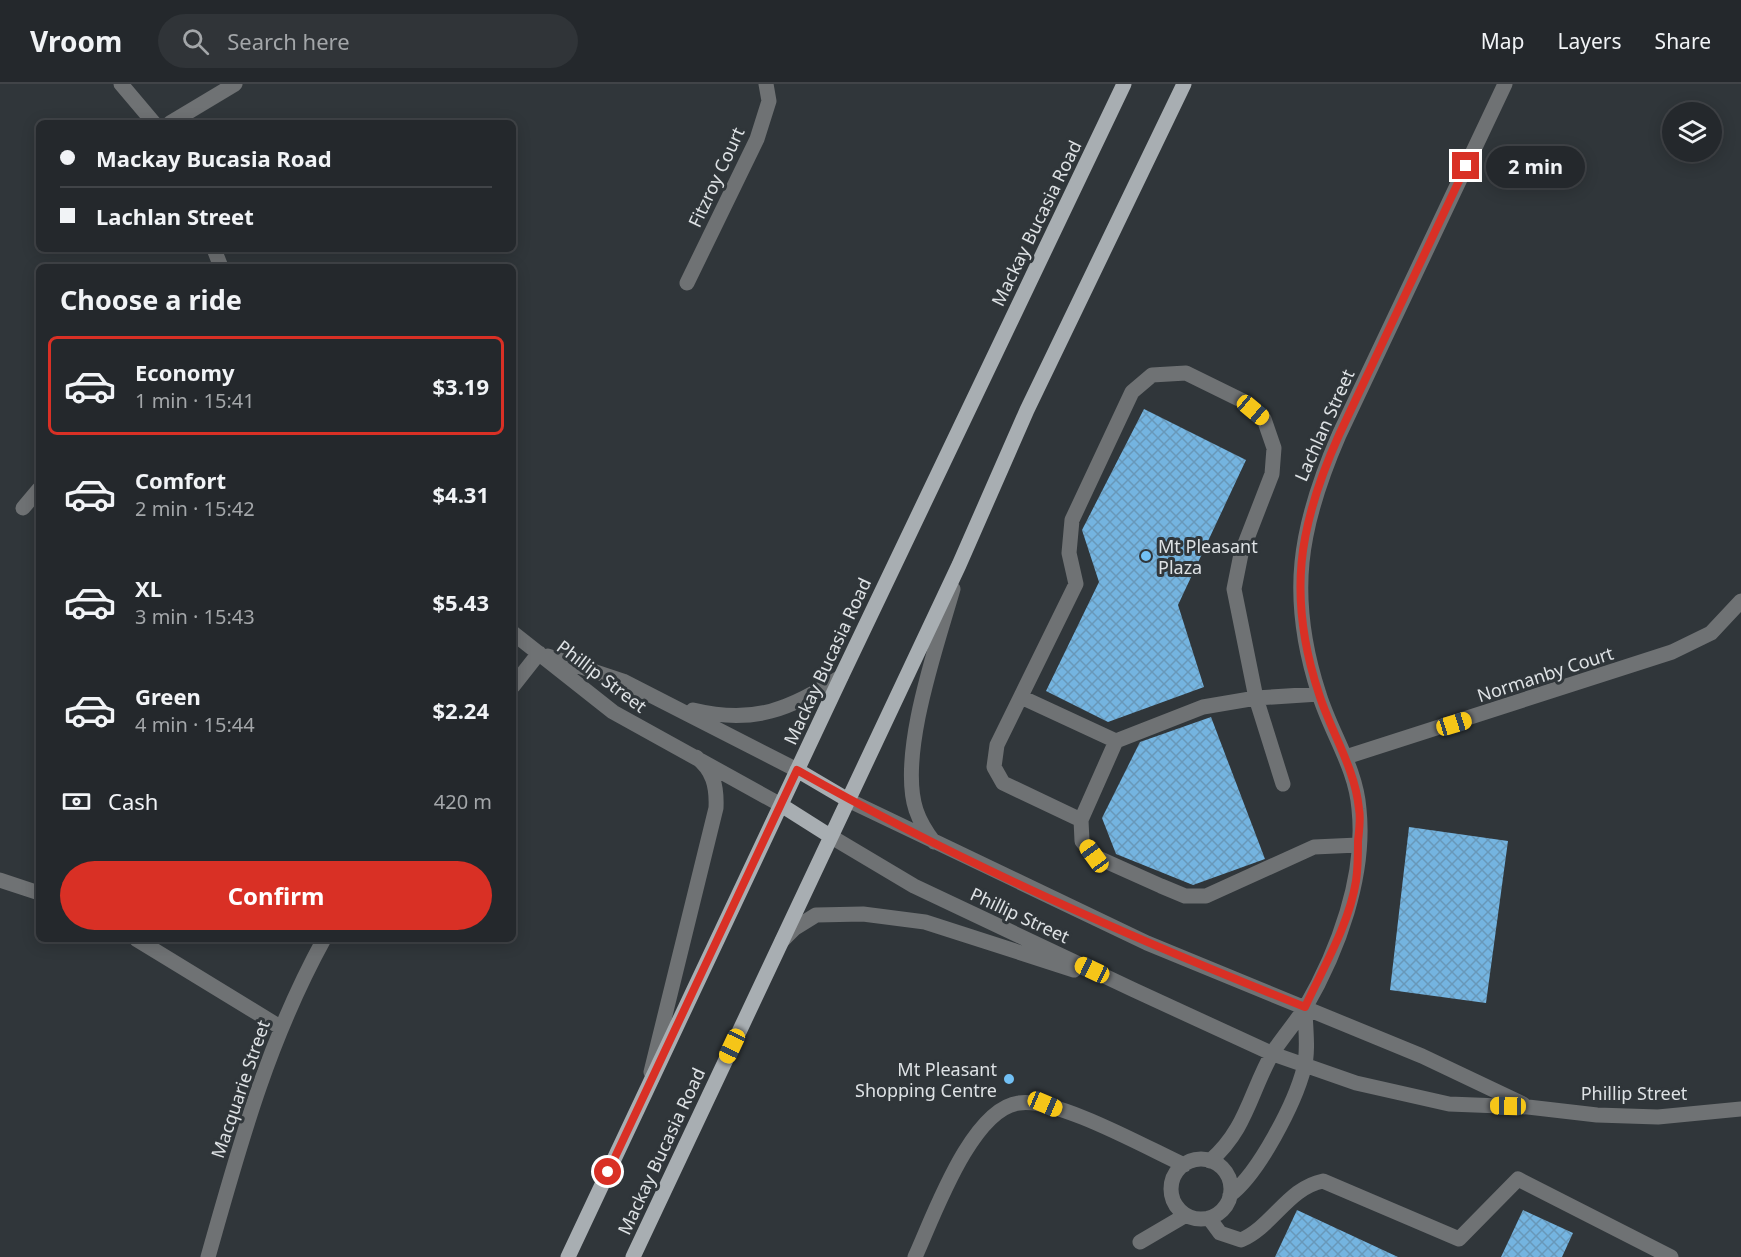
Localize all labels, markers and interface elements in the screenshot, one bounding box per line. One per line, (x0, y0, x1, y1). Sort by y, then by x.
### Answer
search box (158, 14, 578, 68)
text: Vroom (30, 22, 122, 60)
icon: search (179, 25, 212, 58)
text: Search here (227, 26, 350, 56)
text: Map (1481, 27, 1525, 55)
text: Layers (1558, 27, 1622, 55)
text: Share (1655, 27, 1711, 55)
map controls (1662, 102, 1722, 162)
button: layers (1662, 102, 1722, 162)
street label: Fitzroy Court (682, 123, 750, 231)
street label: Mackay Bucasia Road (985, 136, 1087, 310)
text: Mackay Bucasia Road (96, 143, 332, 173)
callout: 2 min (1487, 145, 1586, 187)
route end (1452, 152, 1479, 179)
text: 2 min (1508, 153, 1563, 180)
text: Lachlan Street (96, 201, 254, 231)
text: Choose a ride (60, 281, 242, 318)
text: Economy (135, 357, 234, 387)
icon: car (63, 359, 117, 413)
street label: Lachlan Street (1289, 365, 1360, 485)
text: $3.19 (432, 371, 489, 401)
text: 1 min · 15:41 (135, 387, 255, 414)
car (1233, 392, 1273, 428)
text: Comfort (135, 465, 226, 495)
icon: car (63, 467, 117, 521)
text: $4.31 (432, 479, 489, 509)
text: 2 min · 15:42 (135, 495, 255, 522)
place label: Mt Pleasant Plaza (1158, 534, 1258, 579)
marker: Mt Pleasant Plaza (1139, 549, 1153, 563)
text: XL (135, 573, 162, 603)
street label: Mackay Bucasia Road (778, 574, 876, 748)
icon: car (63, 575, 117, 629)
text: $5.43 (432, 587, 489, 617)
text: 3 min · 15:43 (135, 603, 255, 630)
street label: Phillip Street (552, 634, 652, 718)
street label: Normanby Court (1474, 641, 1617, 707)
text: Green (135, 681, 201, 711)
icon: car (63, 683, 117, 737)
text: $2.24 (432, 695, 489, 725)
car (1434, 710, 1474, 738)
text: 4 min · 15:44 (135, 711, 255, 738)
icon: cash (60, 785, 93, 818)
text: Cash (108, 786, 158, 816)
text: 420 m (434, 788, 492, 815)
car (1076, 836, 1112, 876)
button: Confirm (60, 861, 492, 930)
street label: Phillip Street (967, 882, 1074, 949)
car (1072, 954, 1112, 986)
street label: Macquarie Street (205, 1016, 275, 1161)
car (716, 1026, 748, 1066)
place label: Mt Pleasant Shopping Centre (855, 1057, 997, 1102)
street label: Mackay Bucasia Road (612, 1064, 710, 1238)
marker: Mt Pleasant Shopping Centre (1002, 1072, 1016, 1086)
street label: Phillip Street (1581, 1081, 1688, 1105)
car (1025, 1089, 1065, 1119)
car (1490, 1097, 1526, 1115)
route start (594, 1158, 621, 1185)

